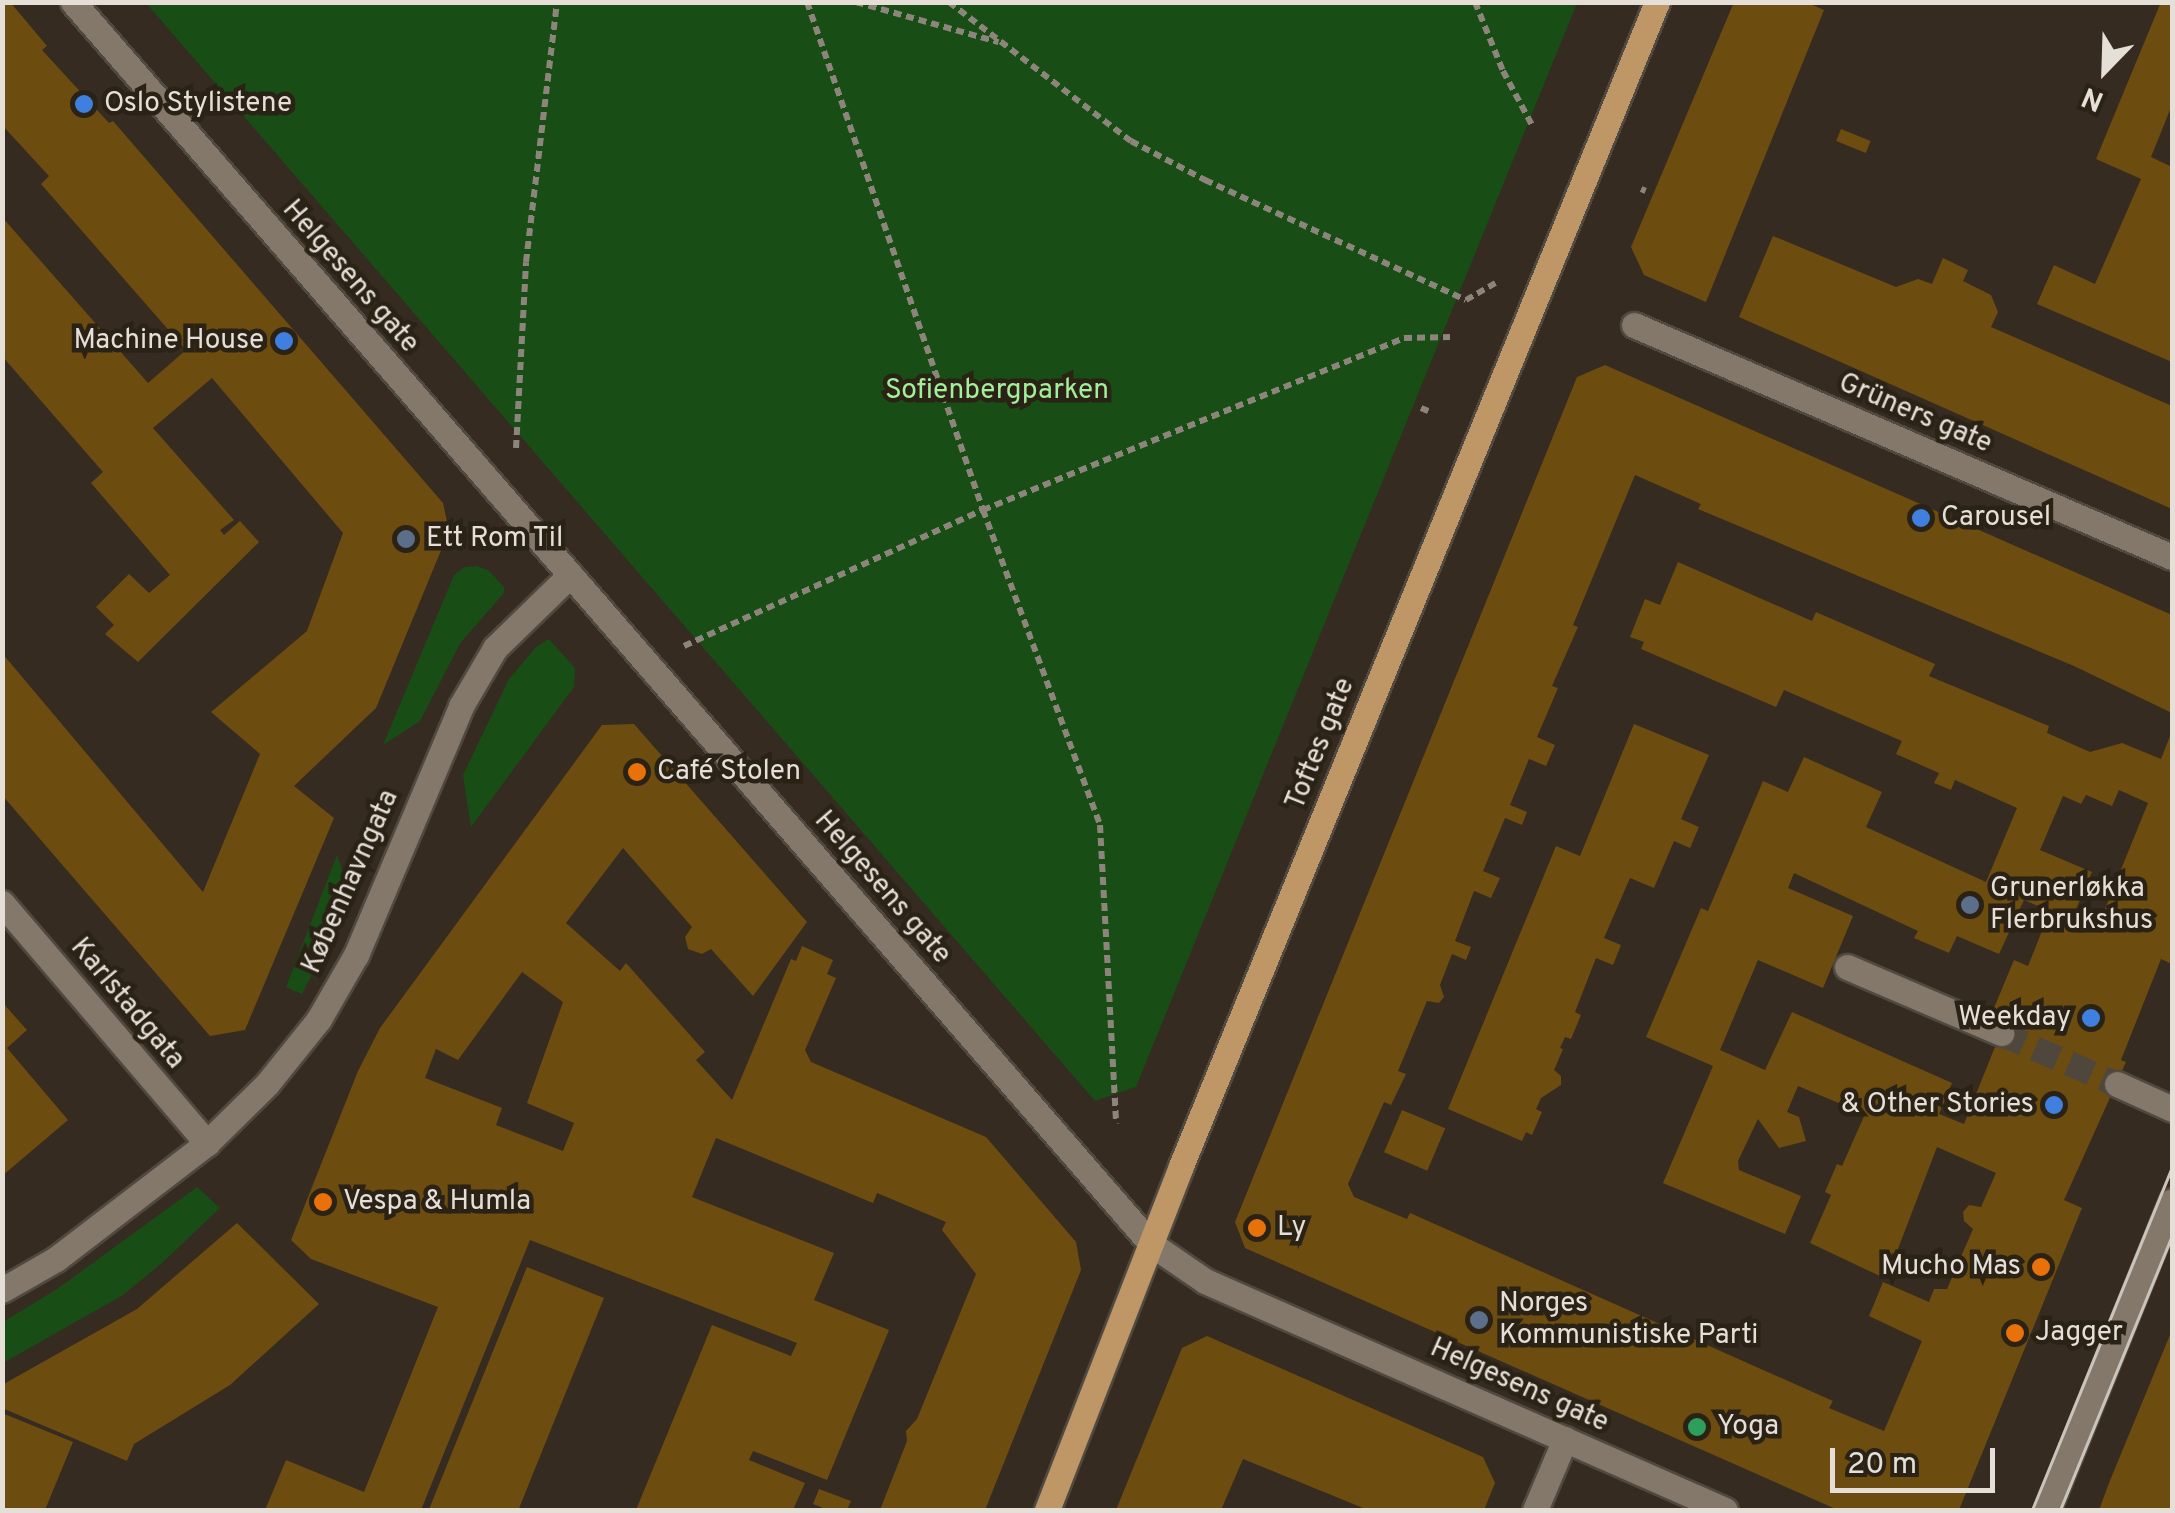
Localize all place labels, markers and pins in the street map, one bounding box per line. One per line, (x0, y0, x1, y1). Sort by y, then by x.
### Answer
place label: Oslo Stylistene (104, 87, 292, 121)
marker: Oslo Stylistene (73, 93, 95, 115)
place label: Machine House (74, 324, 264, 358)
marker: Machine House (273, 330, 295, 352)
place label: Carousel (1941, 501, 2051, 535)
marker: Carousel (1910, 507, 1932, 529)
place label: Ett Rom Til (426, 522, 564, 556)
marker: Ett Rom Til (395, 528, 417, 550)
place label: Café Stolen (657, 755, 801, 789)
marker: Café Stolen (626, 761, 648, 783)
place label: Grunerløkka Flerbrukshus (1990, 872, 2153, 938)
marker: Grunerløkka Flerbrukshus (1959, 894, 1981, 916)
place label: Weekday (1958, 1001, 2071, 1035)
marker: Weekday (2080, 1007, 2102, 1029)
place label: & Other Stories (1841, 1088, 2034, 1122)
marker: & Other Stories (2043, 1094, 2065, 1116)
place label: Vespa & Humla (343, 1185, 531, 1219)
marker: Vespa & Humla (312, 1191, 334, 1213)
place label: Ly (1277, 1211, 1306, 1245)
marker: Ly (1246, 1217, 1268, 1239)
place label: Mucho Mas (1881, 1250, 2021, 1284)
marker: Mucho Mas (2030, 1256, 2052, 1278)
place label: Norges Kommunistiske Parti (1499, 1287, 1758, 1353)
marker: Norges Kommunistiske Parti (1468, 1309, 1490, 1331)
place label: Jagger (2035, 1316, 2123, 1350)
marker: Jagger (2004, 1322, 2026, 1344)
place label: Yoga (1717, 1410, 1779, 1444)
marker: Yoga (1686, 1416, 1708, 1438)

